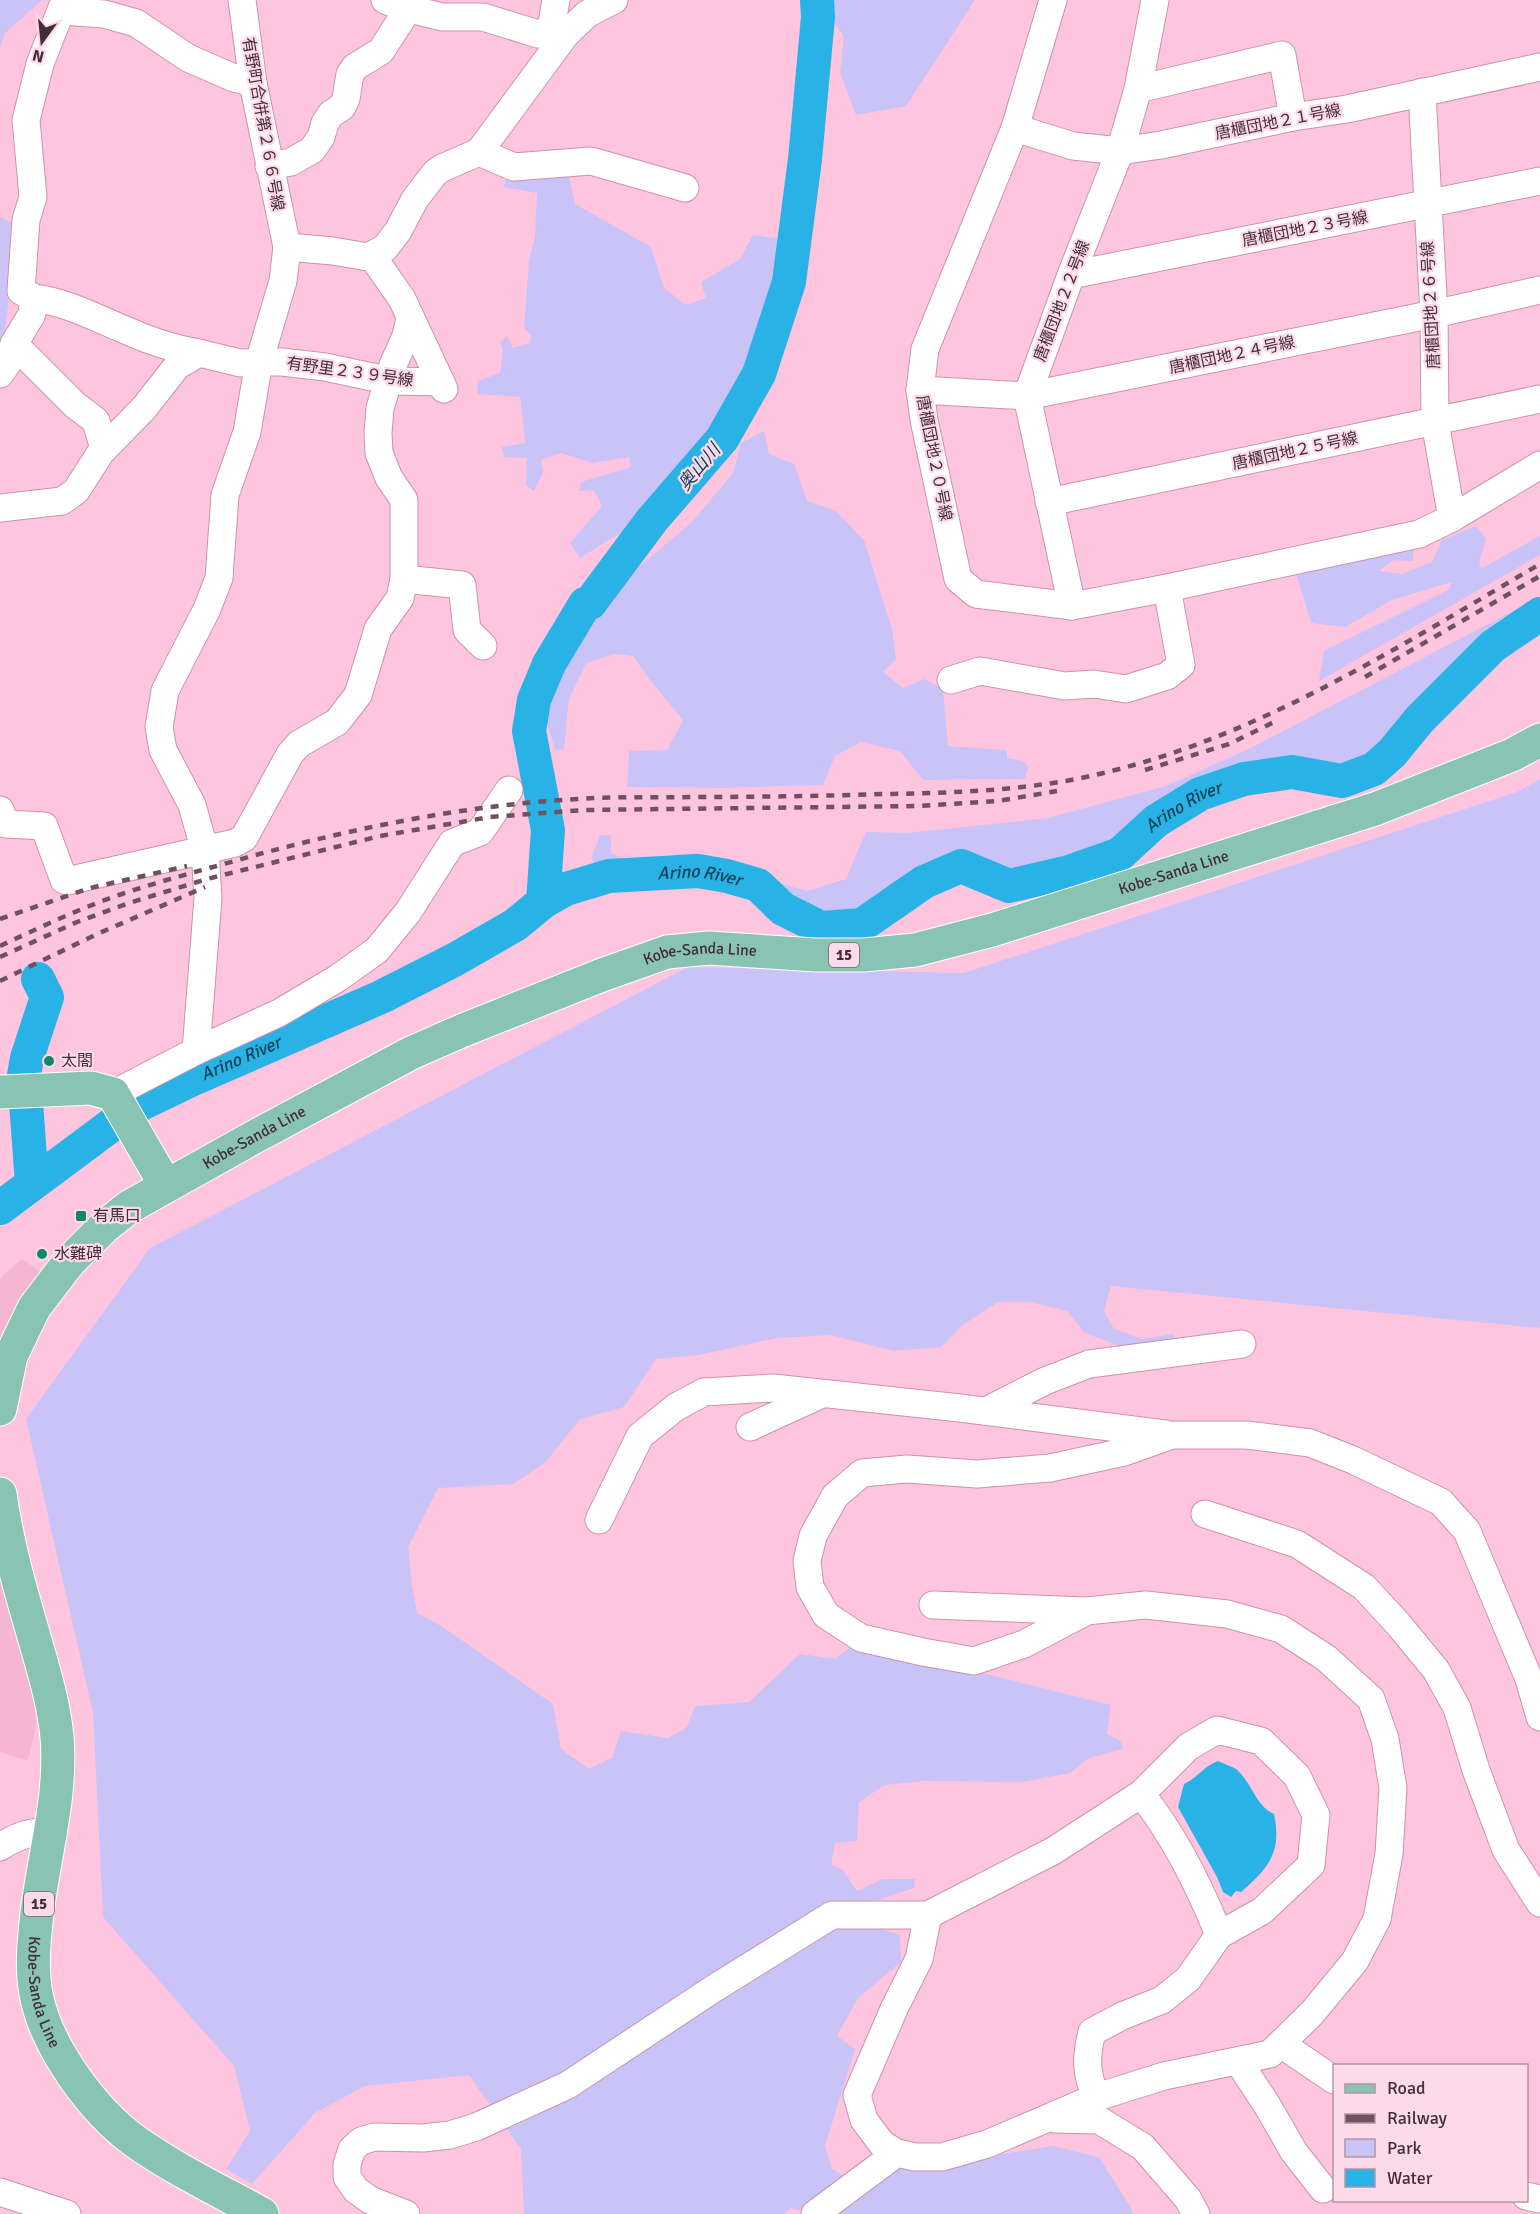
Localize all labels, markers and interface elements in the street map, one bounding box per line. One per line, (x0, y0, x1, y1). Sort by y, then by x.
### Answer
north arrow (12, 12, 72, 72)
street label: 有野町合併第２６６号線 (238, 36, 288, 212)
text: N (30, 44, 46, 67)
street label: 唐櫃団地２１号線 (1213, 100, 1343, 144)
street label: 唐櫃団地２３号線 (1240, 207, 1370, 251)
street label: 唐櫃団地２２号線 (1030, 238, 1094, 364)
street label: 唐櫃団地２６号線 (1418, 241, 1444, 369)
street label: 唐櫃団地２４号線 (1167, 332, 1297, 378)
street label: 有野里２３９号線 (285, 353, 415, 391)
street label: 唐櫃団地２０号線 (912, 393, 956, 523)
street label: 唐櫃団地２５号線 (1230, 428, 1360, 474)
water label: 奥山川 (673, 438, 726, 495)
water label: Arino River (1140, 776, 1226, 837)
street label: Kobe-Sanda Line (1116, 846, 1231, 899)
water label: Arino River (657, 860, 747, 891)
street label: Kobe-Sanda Line (640, 938, 757, 970)
road number: 15 (829, 943, 859, 967)
water label: Arino River (197, 1030, 286, 1085)
place label: 太閤 (61, 1051, 93, 1071)
marker: 太閤 (42, 1054, 56, 1068)
street label: Kobe-Sanda Line (199, 1101, 309, 1174)
place label: 有馬口 (93, 1206, 141, 1226)
marker: 有馬口 (74, 1209, 88, 1223)
place label: 水難碑 (54, 1244, 102, 1264)
marker: 水難碑 (35, 1247, 49, 1261)
road number: 15 (24, 1892, 54, 1916)
street label: Kobe-Sanda Line (23, 1935, 64, 2051)
legend (1333, 2064, 1528, 2202)
text: Road (1387, 2077, 1426, 2099)
text: Railway (1387, 2107, 1448, 2129)
text: Park (1387, 2137, 1422, 2159)
text: Water (1387, 2167, 1433, 2189)

